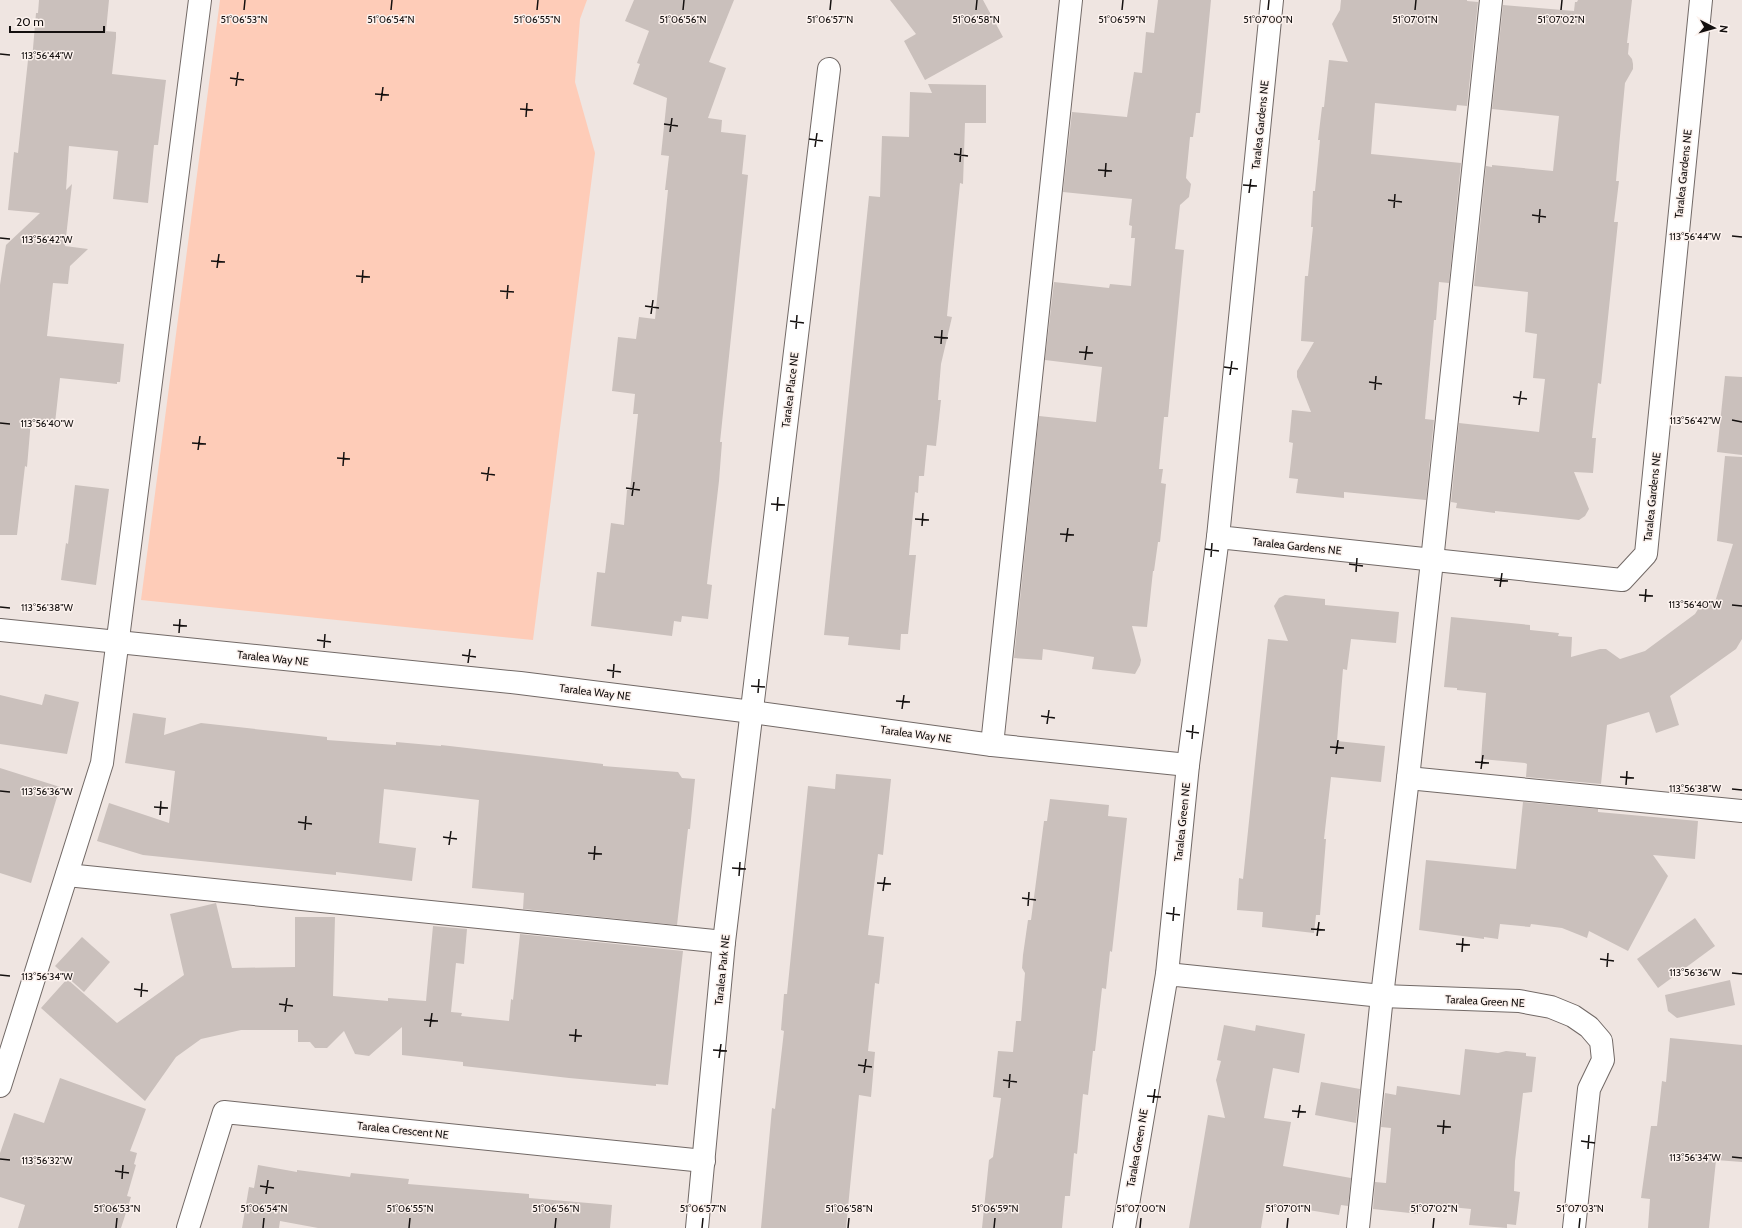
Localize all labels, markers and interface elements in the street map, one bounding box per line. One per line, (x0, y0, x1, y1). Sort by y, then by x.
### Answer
scale bar (10, 8, 104, 34)
north arrow (1694, 8, 1734, 48)
text: 51°06'53"N (220, 13, 268, 26)
text: 51°06'54"N (367, 13, 415, 26)
text: 51°06'55"N (513, 13, 561, 26)
text: 51°06'56"N (659, 13, 707, 26)
text: 51°06'57"N (807, 13, 853, 26)
text: 51°06'58"N (952, 13, 1000, 26)
text: 51°06'59"N (1098, 13, 1146, 26)
text: 51°07'00"N (1243, 13, 1293, 26)
text: 51°07'01"N (1392, 13, 1438, 26)
text: 51°07'02"N (1537, 13, 1585, 26)
text: 20 m (16, 14, 44, 29)
text: N (1717, 24, 1731, 34)
text: 113°56'44"W (21, 49, 73, 62)
street label: Taralea Gardens NE (1248, 80, 1272, 170)
street label: Taralea Gardens NE (1671, 129, 1695, 219)
text: 113°56'44"W (1669, 230, 1721, 243)
text: 113°56'42"W (21, 233, 73, 246)
street label: Taralea Place NE (778, 351, 802, 429)
text: 113°56'42"W (1669, 414, 1721, 427)
text: 113°56'40"W (21, 417, 74, 430)
street label: Taralea Gardens NE (1640, 452, 1664, 542)
street label: Taralea Gardens NE (1252, 534, 1342, 558)
text: 113°56'40"W (1669, 598, 1722, 611)
text: 113°56'38"W (21, 601, 73, 614)
street label: Taralea Way NE (236, 647, 310, 669)
street label: Taralea Way NE (558, 681, 632, 703)
street label: Taralea Way NE (879, 722, 953, 746)
street label: Taralea Green NE (1171, 782, 1193, 862)
text: 113°56'38"W (1669, 782, 1721, 795)
text: 113°56'36"W (21, 785, 73, 798)
street label: Taralea Park NE (711, 934, 733, 1006)
text: 113°56'36"W (1669, 966, 1721, 979)
text: 113°56'34"W (21, 970, 73, 983)
street label: Taralea Green NE (1445, 992, 1525, 1010)
street label: Taralea Green NE (1123, 1108, 1151, 1188)
street label: Taralea Crescent NE (357, 1118, 449, 1142)
text: 113°56'34"W (1669, 1151, 1721, 1164)
text: 113°56'32"W (22, 1154, 73, 1167)
text: 51°06'53"N (93, 1202, 141, 1215)
text: 51°06'54"N (240, 1202, 288, 1215)
text: 51°06'55"N (386, 1202, 434, 1215)
text: 51°06'56"N (532, 1202, 580, 1215)
text: 51°06'57"N (680, 1202, 726, 1215)
text: 51°06'58"N (825, 1202, 873, 1215)
text: 51°06'59"N (971, 1202, 1019, 1215)
text: 51°07'00"N (1116, 1202, 1166, 1215)
text: 51°07'01"N (1265, 1202, 1311, 1215)
text: 51°07'02"N (1410, 1202, 1458, 1215)
text: 51°07'03"N (1556, 1202, 1604, 1215)

